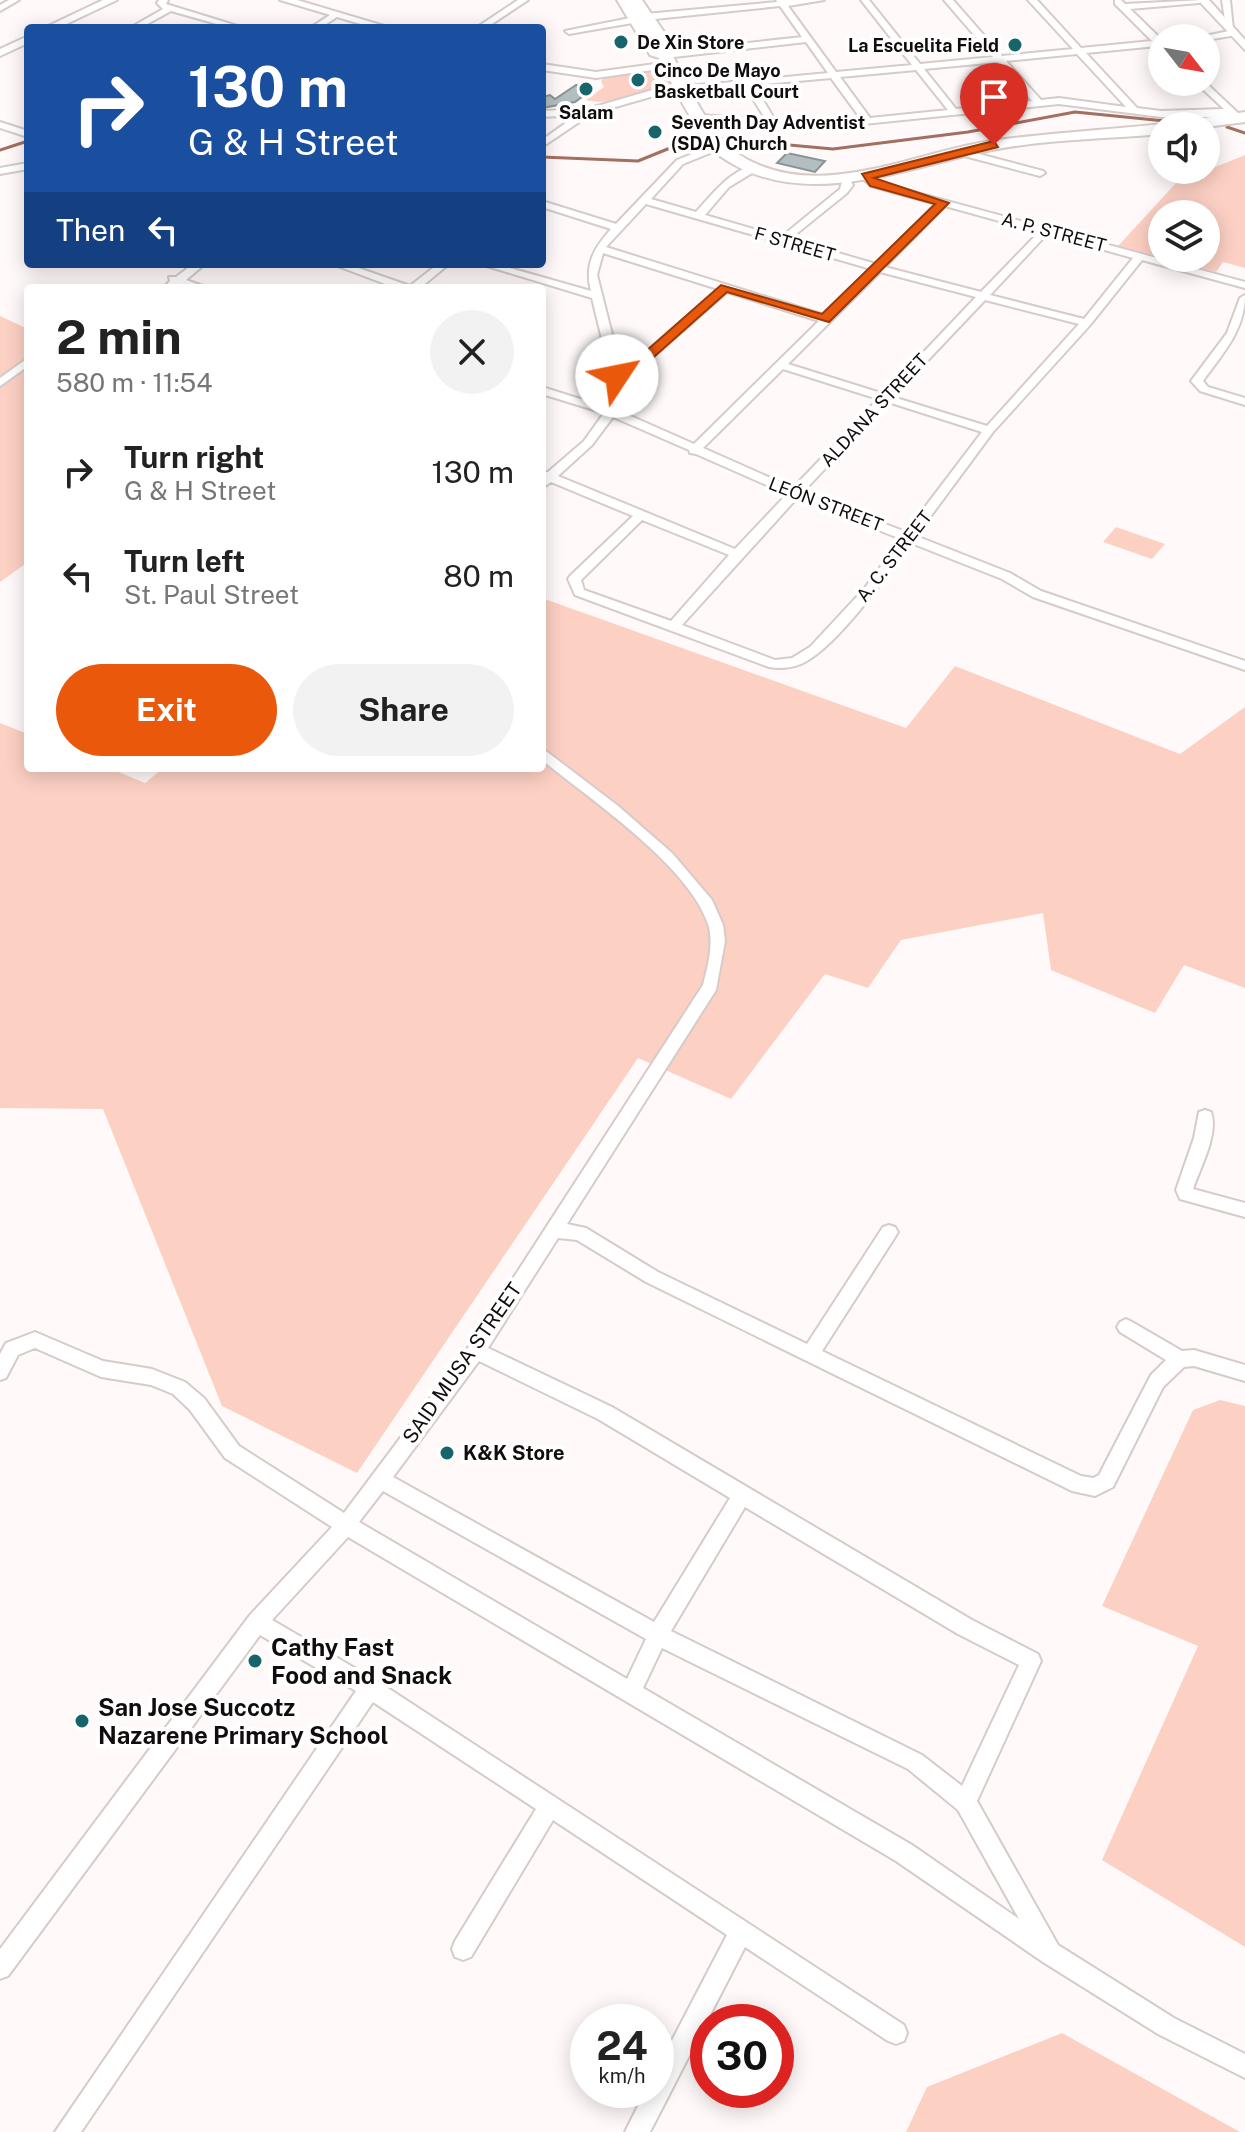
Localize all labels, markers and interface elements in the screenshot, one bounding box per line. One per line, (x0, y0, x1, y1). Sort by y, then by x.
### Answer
north arrow (1148, 24, 1220, 96)
map controls (1148, 24, 1220, 272)
place label: De Xin Store (637, 32, 744, 53)
marker: De Xin Store (612, 33, 630, 51)
place label: La Escuelita Field (848, 35, 999, 56)
marker: La Escuelita Field (1006, 36, 1024, 54)
text: 130 m (188, 54, 348, 120)
icon: right (56, 56, 160, 160)
place label: Cinco De Mayo Basketball Court (654, 60, 799, 102)
pin (960, 63, 1028, 145)
marker: Cinco De Mayo Basketball Court (629, 71, 647, 89)
icon: arrive (972, 75, 1016, 119)
marker: Salam (577, 80, 595, 98)
place label: Salam (559, 102, 613, 123)
place label: Seventh Day Adventist (SDA) Church (671, 112, 865, 154)
button: sound (1148, 112, 1220, 184)
text: G & H Street (188, 121, 399, 163)
marker: Seventh Day Adventist (SDA) Church (646, 123, 664, 141)
button: layers (1148, 200, 1220, 272)
icon: left (141, 208, 185, 252)
street label: A. P. STREET (1000, 208, 1109, 256)
text: Then (56, 212, 125, 248)
street label: F STREET (752, 222, 838, 266)
text: 2 min (56, 308, 182, 365)
button: close (430, 310, 514, 394)
position arrow (575, 334, 659, 418)
street label: ALDANA STREET (816, 349, 932, 471)
text: 580 m · 11:54 (56, 367, 213, 398)
text: Turn right (124, 439, 264, 475)
icon: right (56, 450, 100, 494)
text: 130 m (431, 454, 514, 490)
street label: LEÓN STREET (766, 472, 887, 536)
text: G & H Street (124, 475, 276, 506)
street label: A. C. STREET (852, 506, 936, 606)
text: Turn left (124, 543, 245, 579)
icon: left (56, 554, 100, 598)
text: 80 m (443, 558, 514, 594)
text: St. Paul Street (124, 579, 299, 610)
button: Exit (56, 664, 277, 756)
button: Share (293, 664, 514, 756)
street label: SAID MUSA STREET (397, 1278, 527, 1448)
place label: K&K Store (463, 1441, 565, 1465)
marker: K&K Store (438, 1444, 456, 1462)
place label: Cathy Fast Food and Snack (271, 1633, 452, 1689)
marker: Cathy Fast Food and Snack (246, 1652, 264, 1670)
place label: San Jose Succotz Nazarene Primary School (98, 1693, 388, 1749)
marker: San Jose Succotz Nazarene Primary School (73, 1712, 91, 1730)
speed limit sign: 30 (690, 2004, 794, 2108)
text: 24 (596, 2022, 648, 2069)
text: km/h (598, 2064, 646, 2088)

